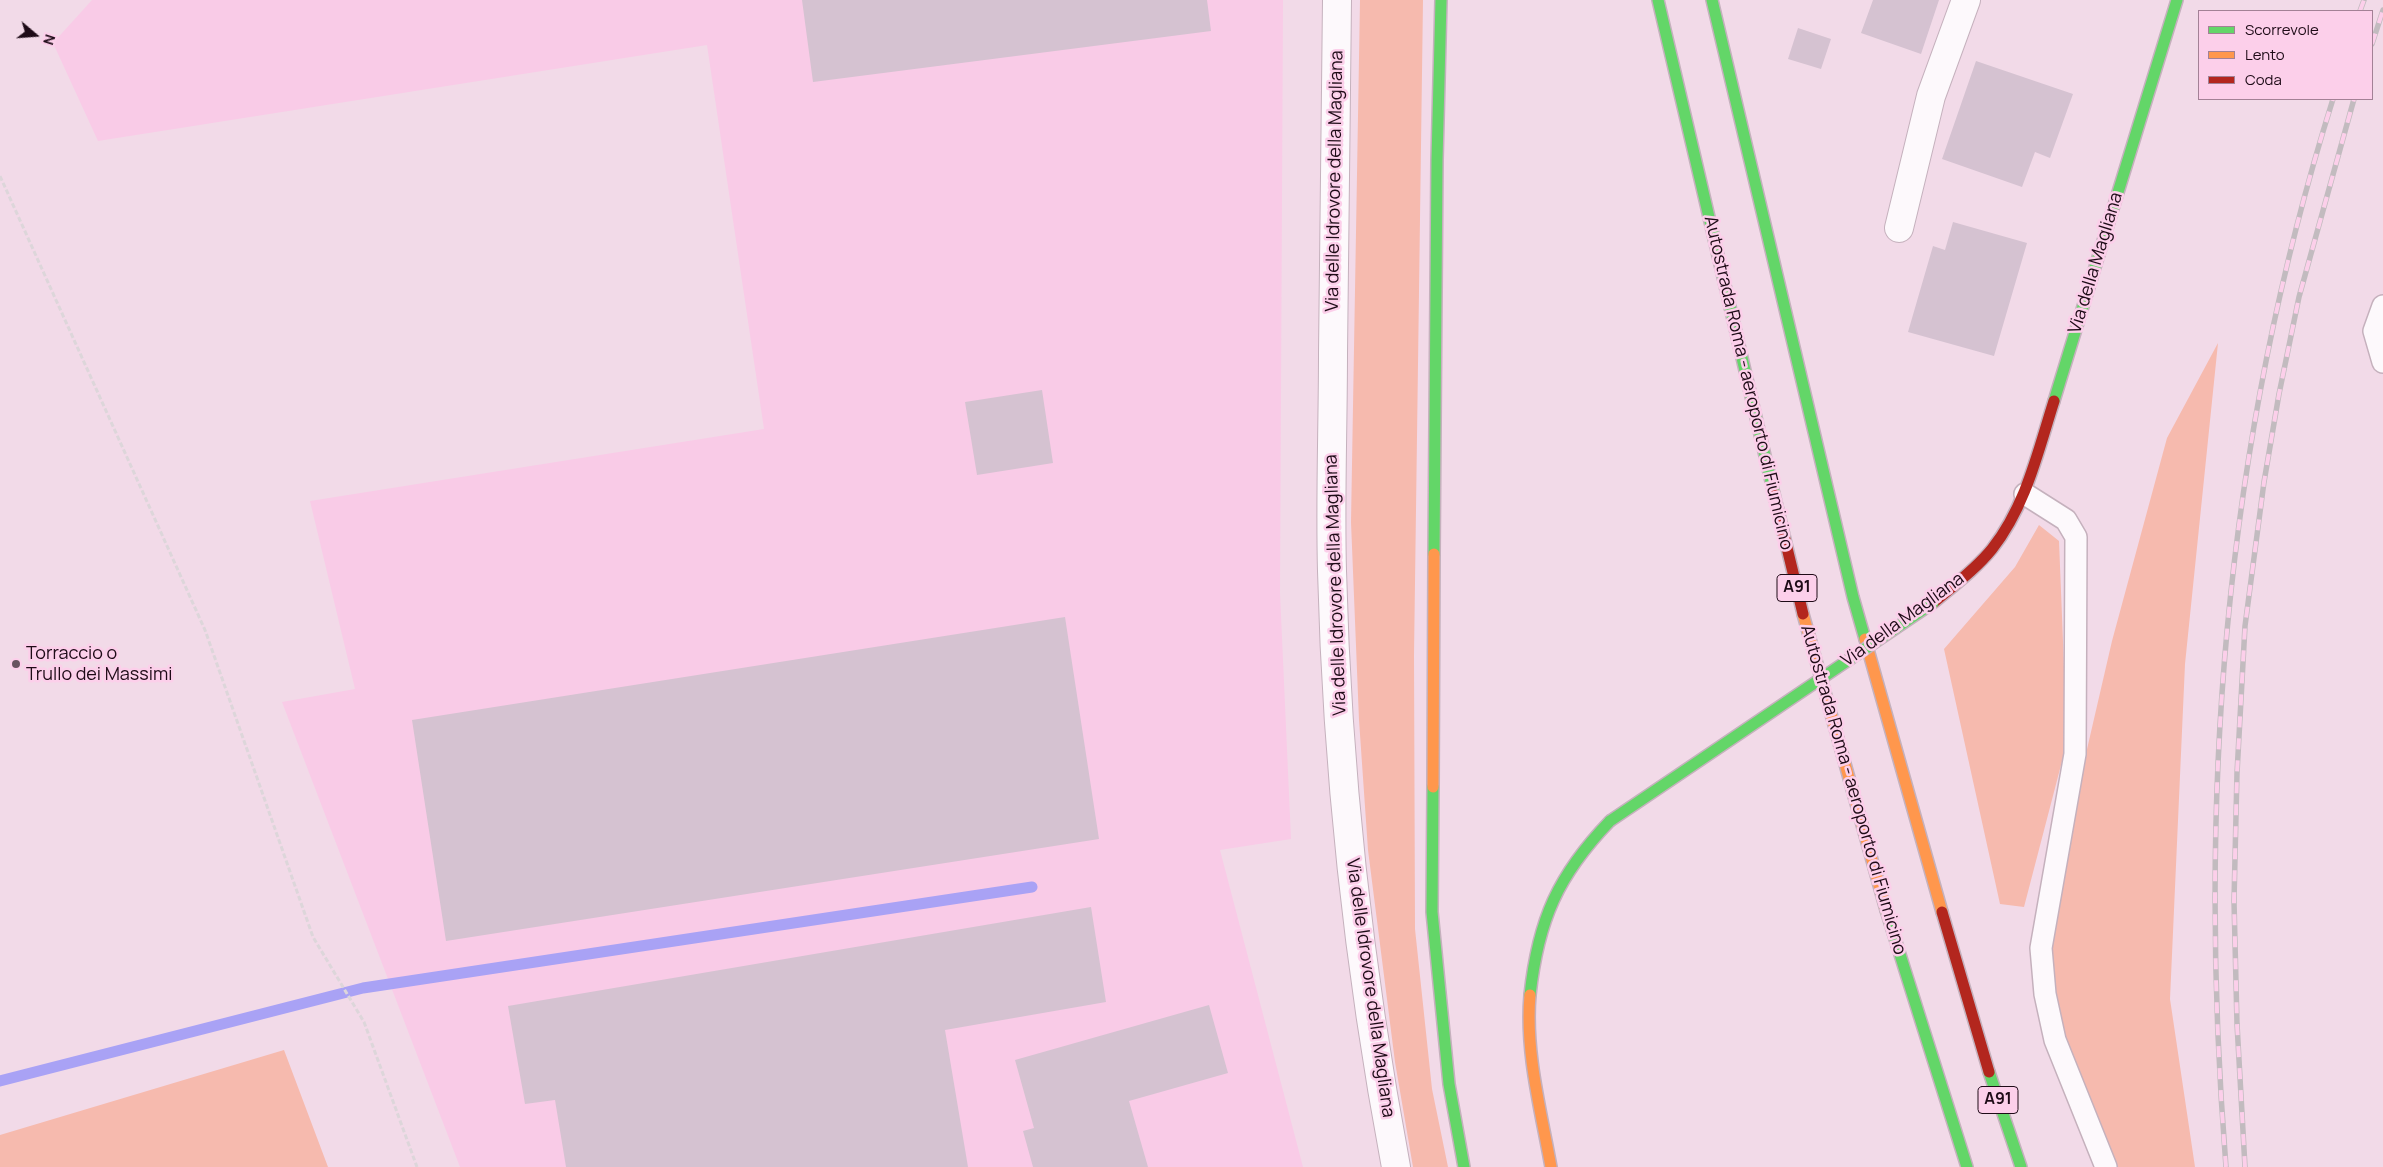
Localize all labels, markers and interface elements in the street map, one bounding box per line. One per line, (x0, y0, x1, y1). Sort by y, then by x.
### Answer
north arrow (10, 10, 60, 60)
legend (2198, 10, 2373, 100)
text: Scorrevole (2245, 19, 2319, 40)
text: N (39, 32, 60, 48)
text: Lento (2245, 44, 2285, 65)
street label: Via delle Idrovore della Magliana (1322, 50, 1348, 312)
text: Coda (2245, 69, 2282, 90)
street label: Via della Magliana (2064, 190, 2128, 336)
street label: Autostrada Roma - aeroporto di Fiumicino (1699, 214, 1797, 552)
street label: Via delle Idrovore della Magliana (1321, 454, 1351, 716)
street label: Via della Magliana (1837, 568, 1969, 672)
road number: A91 (1777, 574, 1817, 602)
street label: Autostrada Roma - aeroporto di Fiumicino (1795, 623, 1911, 957)
place label: Torraccio o Trullo dei Massimi (26, 643, 172, 686)
marker: Torraccio o Trullo dei Massimi (10, 658, 22, 670)
street label: Via delle Idrovore della Magliana (1341, 857, 1399, 1119)
road number: A91 (1978, 1086, 2018, 1114)

